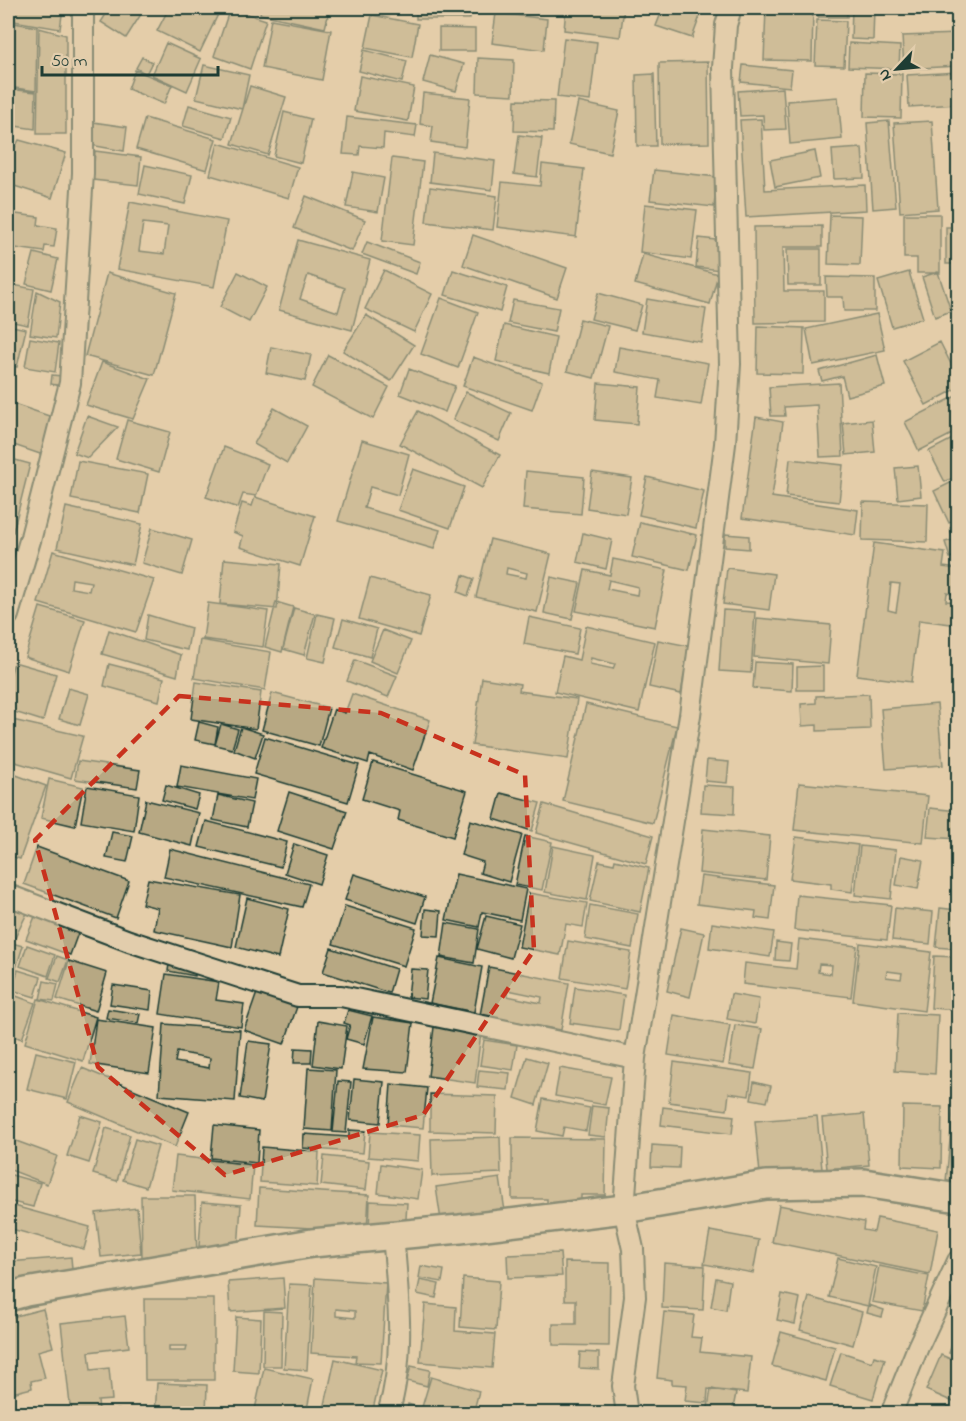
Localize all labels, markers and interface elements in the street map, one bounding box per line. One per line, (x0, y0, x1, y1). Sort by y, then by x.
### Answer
scale bar (42, 39, 218, 77)
north arrow (867, 39, 927, 99)
text: 50 m (51, 49, 88, 75)
text: N (872, 64, 898, 85)

